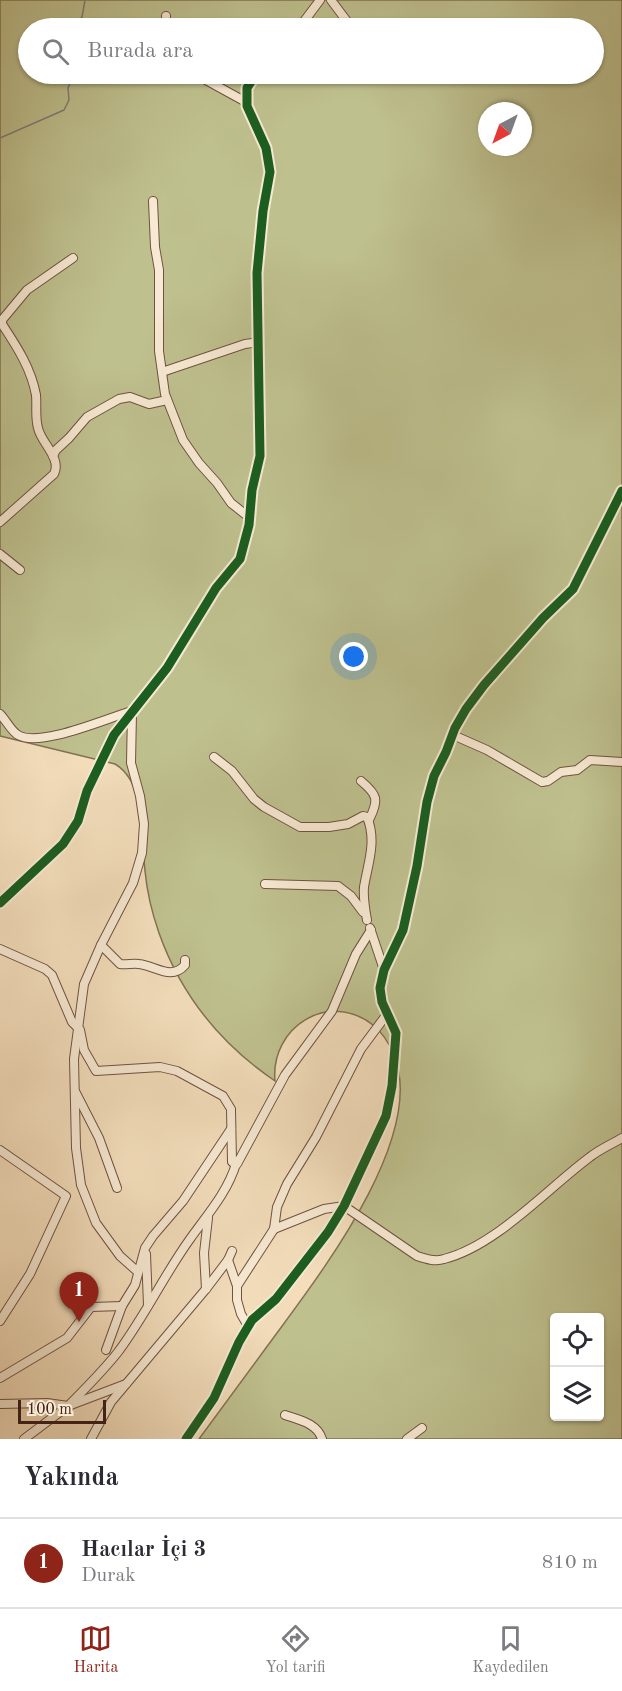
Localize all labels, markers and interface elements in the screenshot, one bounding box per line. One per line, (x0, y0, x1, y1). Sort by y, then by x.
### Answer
search box (18, 18, 604, 84)
icon: search (39, 35, 72, 68)
text: Burada ara (87, 40, 193, 62)
north arrow (478, 102, 532, 156)
your location (339, 642, 368, 671)
pin: 1 (60, 1272, 98, 1322)
map controls (550, 1313, 604, 1421)
button: locate (550, 1313, 604, 1367)
button: layers (550, 1367, 604, 1421)
scale bar (18, 1397, 106, 1424)
text: 100 m (27, 1402, 72, 1418)
text: Yakında (24, 1465, 119, 1491)
text: Hacılar İçi 3 (81, 1539, 206, 1561)
text: 1 (38, 1553, 49, 1573)
text: 810 m (542, 1553, 598, 1573)
text: Durak (81, 1566, 136, 1586)
tab: Harita (73, 1622, 118, 1678)
tab: Yol tarifi (265, 1622, 325, 1678)
tab: Kaydedilen (472, 1622, 549, 1678)

